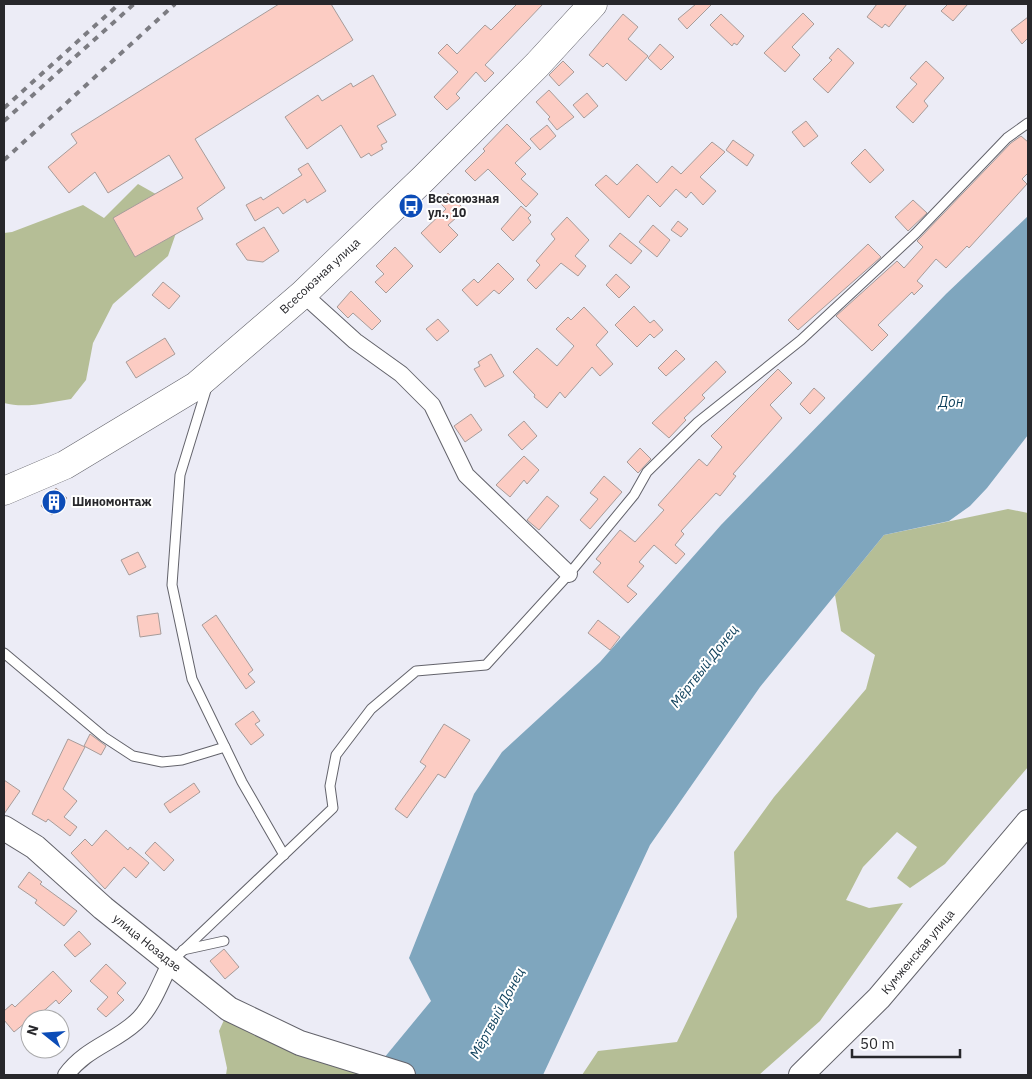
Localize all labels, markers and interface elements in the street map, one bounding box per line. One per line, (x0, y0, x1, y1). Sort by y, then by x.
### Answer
place label: Всесоюзная ул., 10 (428, 191, 499, 220)
bus stop icon: Всесоюзная ул., 10 (398, 193, 424, 219)
street label: Всесоюзная улица (276, 234, 363, 317)
water label: Дон (936, 393, 964, 411)
building icon: Шиномонтаж (41, 489, 67, 515)
place label: Шиномонтаж (72, 494, 152, 509)
water label: Мёртвый Донец (666, 621, 742, 711)
street label: Кумженская улица (878, 906, 958, 997)
street label: улица Нозадзе (110, 910, 185, 975)
water label: Мёртвый Донец (465, 964, 529, 1062)
north arrow (20, 1009, 70, 1059)
text: N (22, 1023, 43, 1038)
scale bar (852, 1026, 960, 1058)
text: 50 m (860, 1034, 895, 1053)

